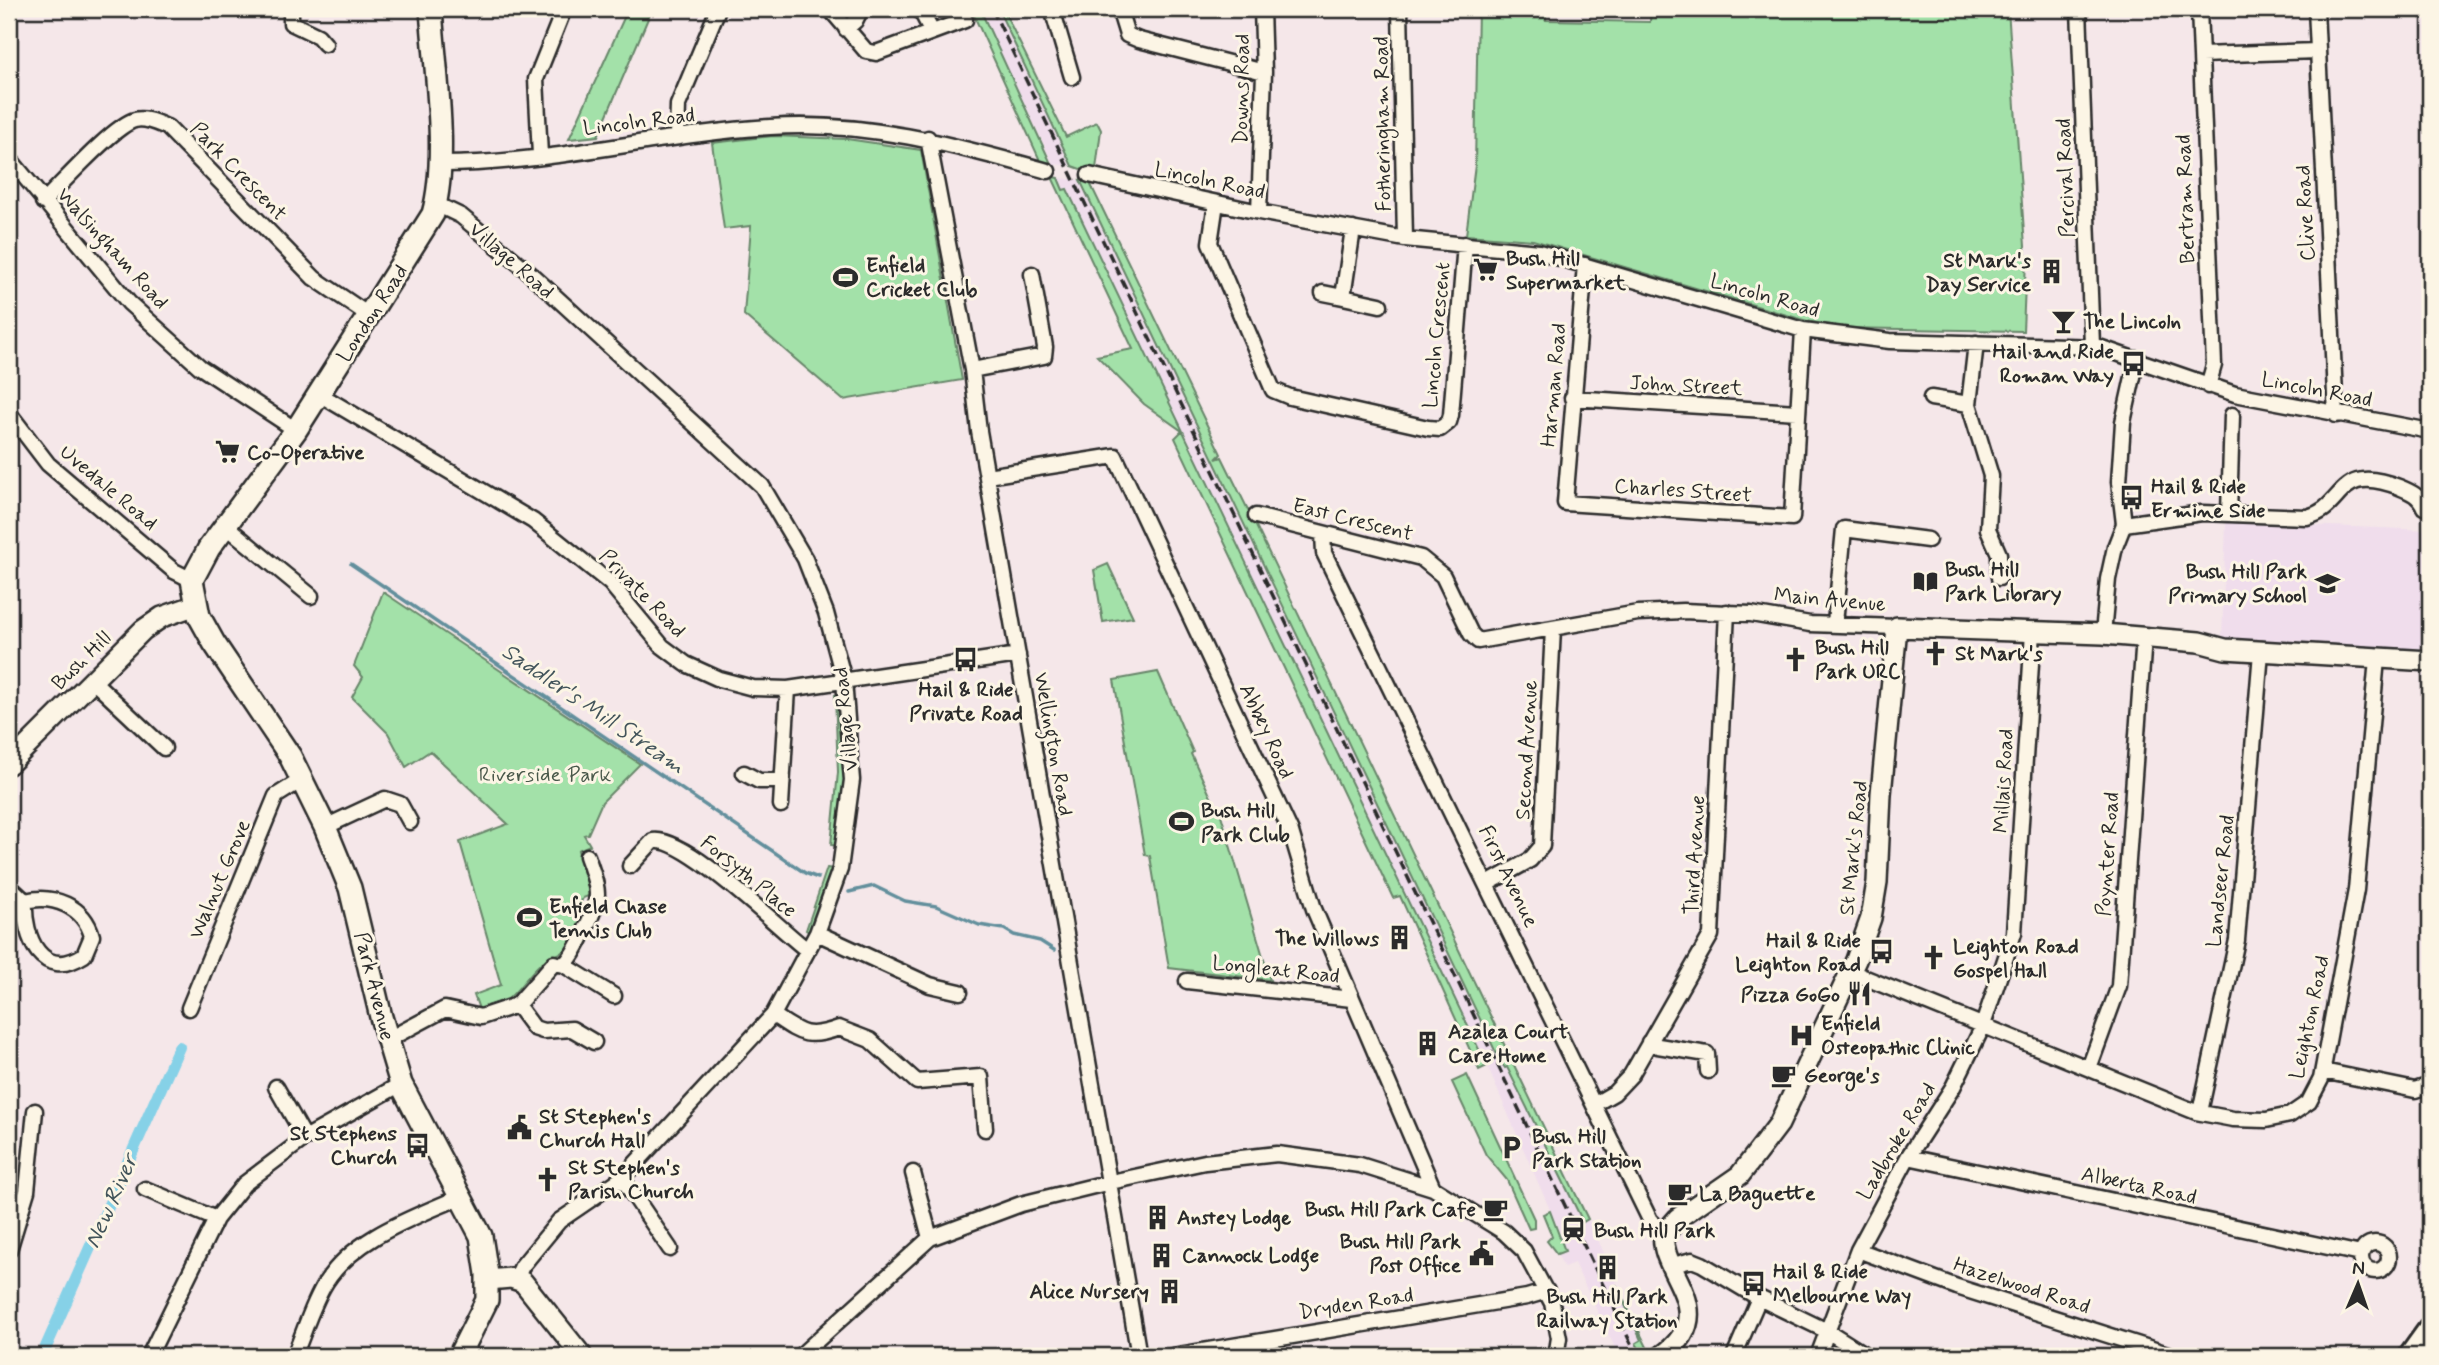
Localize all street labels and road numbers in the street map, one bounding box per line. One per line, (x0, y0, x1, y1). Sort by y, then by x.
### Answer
street label: Downs Road (1227, 34, 1257, 144)
street label: Fotheringham Road (1367, 36, 1400, 212)
street label: Lincoln Road (582, 101, 697, 143)
street label: Park Crescent (184, 116, 293, 227)
street label: Percival Road (2050, 118, 2082, 238)
street label: Bertram Road (2170, 134, 2202, 264)
street label: Lincoln Road (1152, 156, 1268, 206)
street label: Clive Road (2289, 164, 2323, 262)
street label: Walsingham Road (49, 182, 175, 317)
street label: Village Road (463, 216, 560, 306)
street label: London Road (331, 259, 415, 368)
street label: Lincoln Crescent (1417, 261, 1457, 409)
street label: Lincoln Road (1707, 267, 1823, 325)
street label: Harman Road (1535, 322, 1573, 448)
street label: Lincoln Road (2259, 366, 2375, 414)
street label: John Street (1629, 369, 1744, 403)
street label: Uvedale Road (53, 438, 163, 537)
street label: Charles Street (1613, 472, 1753, 510)
street label: East Crescent (1290, 491, 1416, 548)
street label: Private Road (593, 543, 692, 644)
street label: Main Avenue (1773, 581, 1887, 619)
street label: Bush Hill (46, 625, 118, 697)
street label: Village Road (827, 665, 865, 772)
street label: Wellington Road (1025, 670, 1079, 818)
street label: Abbey Road (1232, 679, 1300, 784)
street label: Second Avenue (1509, 679, 1545, 821)
street label: Millais Road (1987, 728, 2021, 834)
street label: St Mark's Road (1833, 779, 1875, 917)
street label: Poynter Road (2090, 791, 2126, 917)
street label: Third Avenue (1678, 795, 1712, 916)
street label: Landseer Road (2200, 814, 2242, 949)
street label: Walnut Grove (182, 815, 258, 943)
street label: First Avenue (1471, 821, 1545, 932)
street label: Forsyth Place (694, 829, 802, 924)
street label: Park Avenue (347, 929, 401, 1043)
street label: Longleat Road (1211, 949, 1341, 992)
street label: Leighton Road (2283, 953, 2337, 1082)
street label: Ladbroke Road (1851, 1078, 1943, 1205)
street label: Alberta Road (2079, 1160, 2199, 1212)
street label: Hazelwood Road (1950, 1251, 2094, 1321)
street label: Dryden Road (1297, 1281, 1415, 1327)

